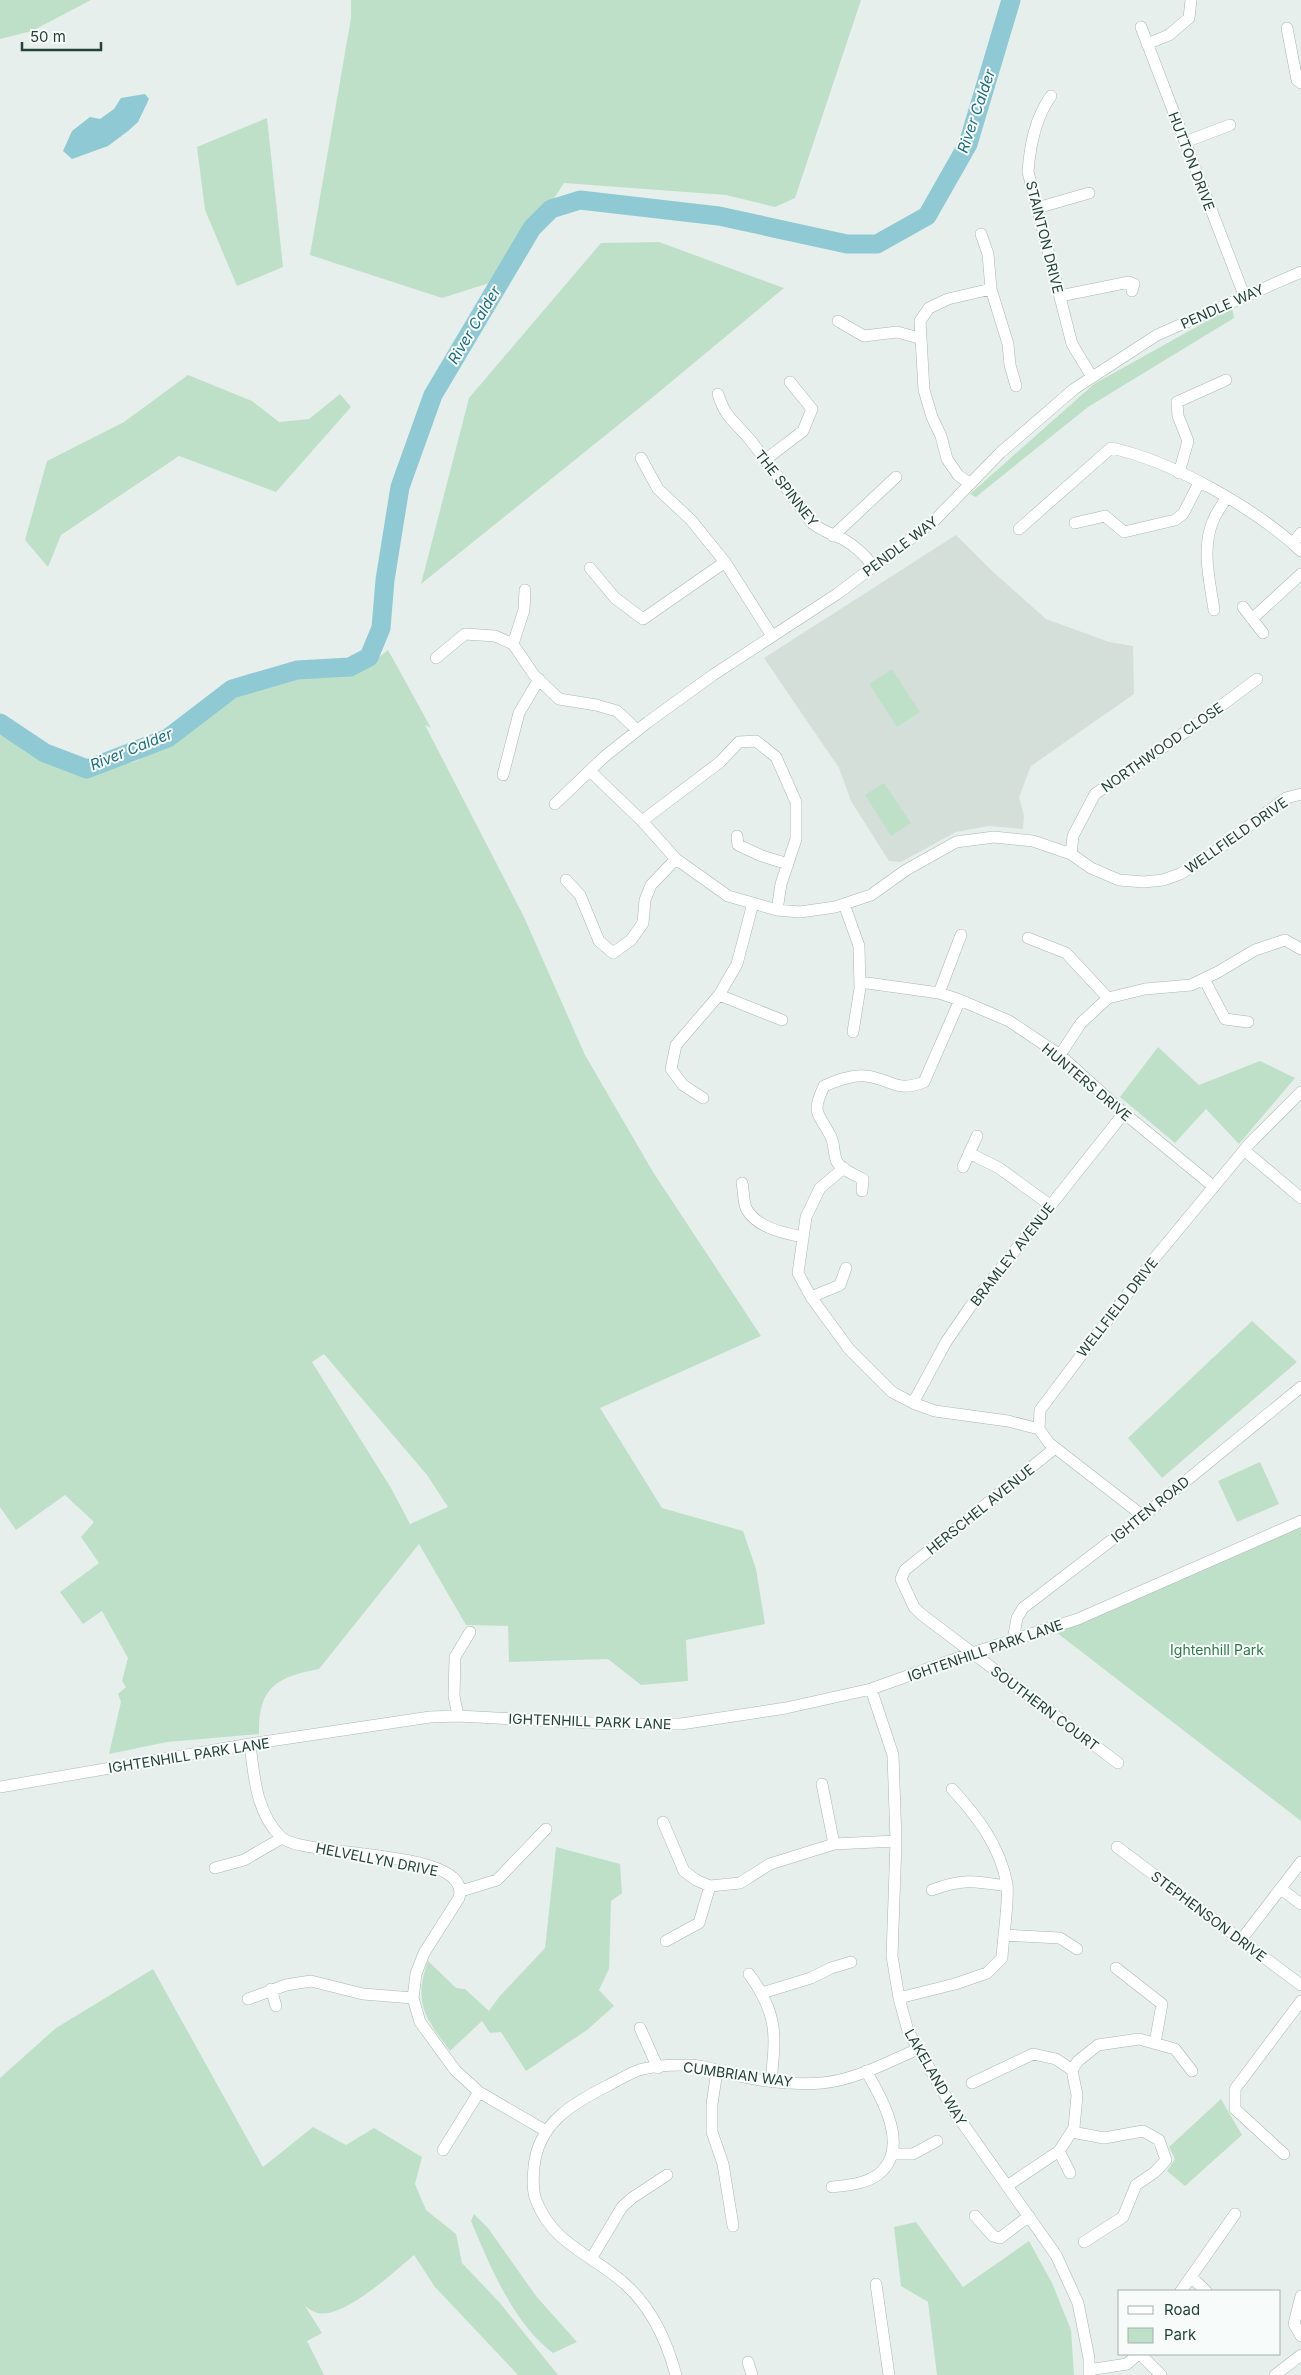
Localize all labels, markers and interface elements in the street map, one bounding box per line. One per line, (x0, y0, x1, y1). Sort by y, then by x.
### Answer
scale bar (22, 20, 101, 52)
text: 50 m (30, 27, 66, 46)
water label: River Calder (953, 66, 999, 155)
street label: HUTTON DRIVE (1165, 109, 1219, 213)
street label: STAINTON DRIVE (1023, 179, 1067, 295)
street label: PENDLE WAY (1178, 280, 1267, 332)
water label: River Calder (443, 282, 505, 367)
street label: THE SPINNEY (752, 446, 822, 530)
street label: PENDLE WAY (859, 512, 941, 580)
street label: NORTHWOOD CLOSE (1098, 699, 1226, 795)
water label: River Calder (87, 724, 175, 774)
street label: WELLFIELD DRIVE (1181, 793, 1291, 877)
street label: HUNTERS DRIVE (1039, 1040, 1135, 1124)
street label: BRAMLEY AVENUE (966, 1199, 1058, 1309)
street label: WELLFIELD DRIVE (1073, 1254, 1161, 1360)
street label: HERSCHEL AVENUE (923, 1460, 1037, 1558)
street label: IGHTEN ROAD (1108, 1472, 1192, 1546)
street label: IGHTENHILL PARK LANE (905, 1615, 1065, 1685)
park label: Ightenhill Park (1170, 1641, 1264, 1658)
street label: SOUTHERN COURT (988, 1662, 1102, 1754)
street label: IGHTENHILL PARK LANE (508, 1710, 672, 1732)
street label: IGHTENHILL PARK LANE (107, 1734, 271, 1776)
street label: HELVELLYN DRIVE (314, 1839, 440, 1879)
street label: STEPHENSON DRIVE (1148, 1867, 1270, 1965)
street label: LAKELAND WAY (901, 2026, 971, 2129)
street label: CUMBRIAN WAY (682, 2058, 794, 2090)
legend (1118, 2290, 1281, 2355)
text: Road (1164, 2300, 1200, 2319)
text: Park (1164, 2325, 1197, 2344)

